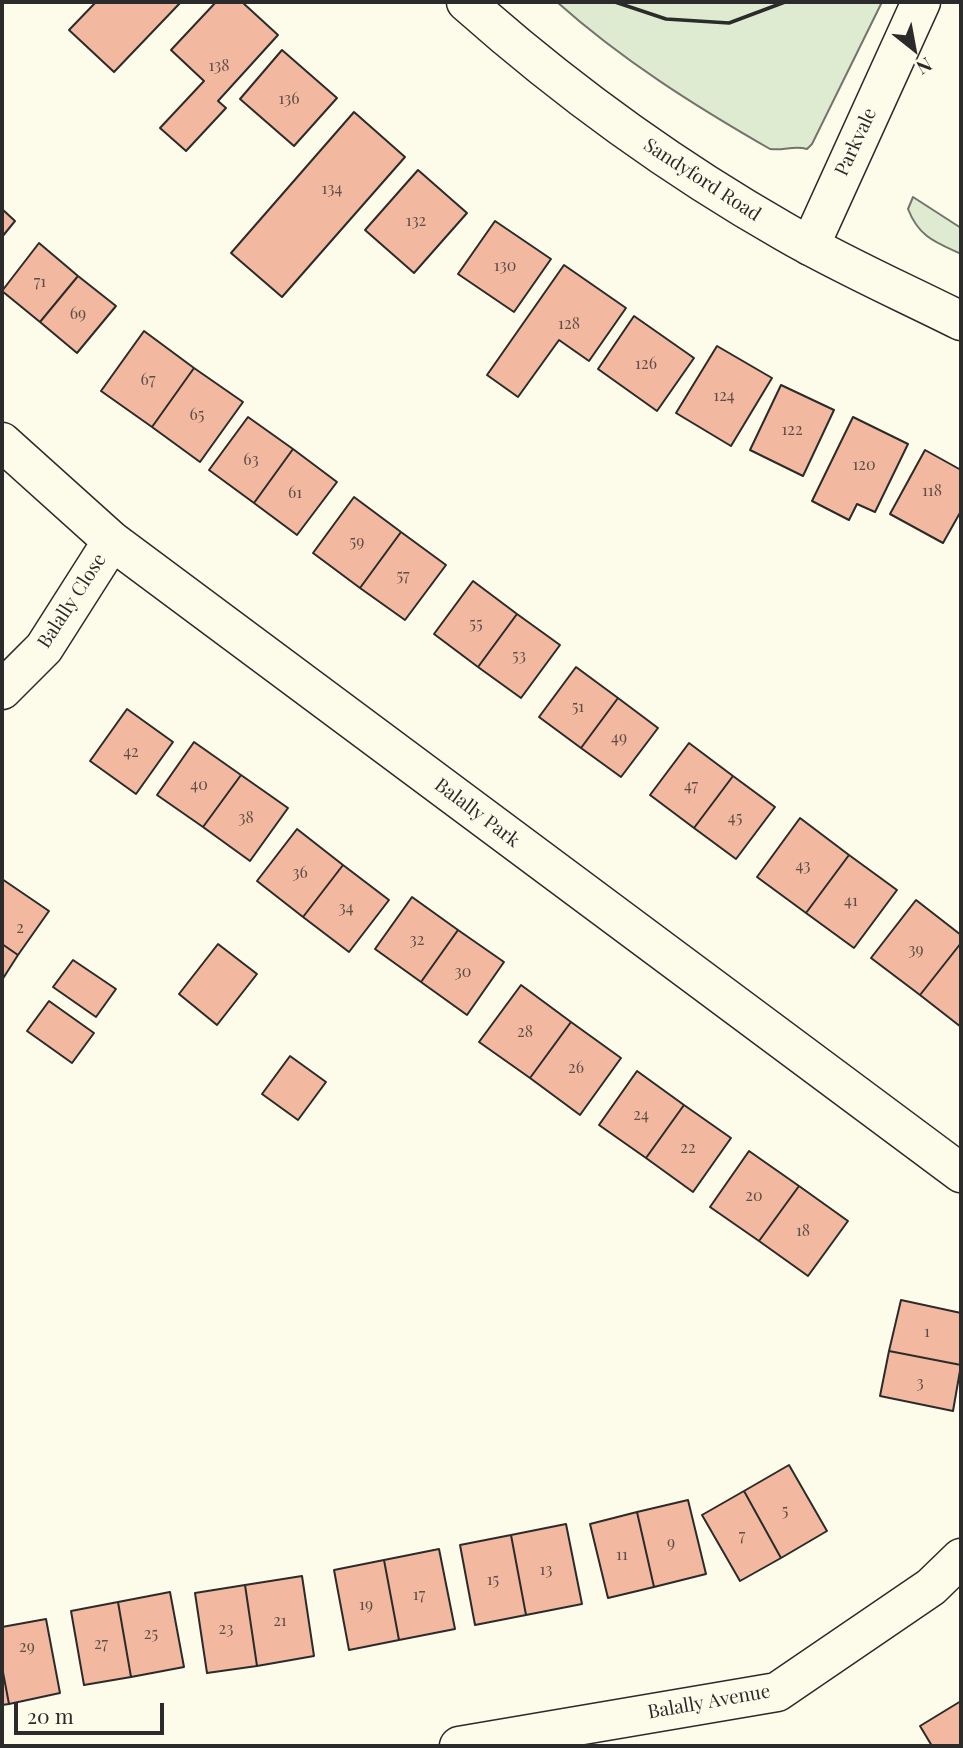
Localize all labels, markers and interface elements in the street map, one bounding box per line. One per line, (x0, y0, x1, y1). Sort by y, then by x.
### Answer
north arrow (879, 14, 949, 84)
text: N (912, 52, 937, 82)
house number: 138 (208, 56, 230, 76)
house number: 136 (278, 89, 300, 109)
street label: Parkvale (830, 104, 882, 180)
street label: Sandyford Road (639, 134, 765, 226)
house number: 134 (322, 179, 342, 199)
house number: 132 (406, 211, 426, 231)
house number: 130 (494, 256, 516, 276)
house number: 71 (34, 272, 46, 292)
house number: 69 (70, 304, 86, 324)
house number: 128 (558, 314, 580, 334)
house number: 126 (635, 354, 657, 374)
house number: 67 (141, 370, 155, 390)
house number: 124 (713, 386, 735, 406)
house number: 65 (190, 405, 204, 425)
house number: 122 (781, 420, 803, 440)
house number: 63 (243, 450, 259, 470)
house number: 120 (852, 455, 876, 475)
house number: 118 (922, 481, 942, 501)
house number: 61 (288, 483, 302, 503)
house number: 59 (350, 532, 364, 552)
street label: Balally Close (33, 549, 111, 653)
house number: 57 (396, 566, 410, 586)
house number: 55 (469, 614, 483, 634)
house number: 53 (512, 646, 526, 666)
house number: 51 (572, 697, 584, 717)
house number: 49 (611, 728, 627, 748)
house number: 42 (123, 742, 139, 762)
street label: Balally Park (430, 774, 524, 852)
house number: 40 (190, 775, 208, 795)
house number: 47 (684, 776, 698, 796)
house number: 38 (238, 808, 254, 828)
house number: 45 (728, 808, 742, 828)
house number: 43 (796, 856, 810, 876)
house number: 36 (292, 863, 308, 883)
house number: 41 (844, 891, 858, 911)
house number: 34 (338, 898, 354, 918)
house number: 2 (16, 918, 24, 938)
house number: 32 (410, 930, 424, 950)
house number: 39 (908, 940, 924, 960)
house number: 30 (455, 962, 471, 982)
house number: 28 (517, 1022, 533, 1042)
house number: 26 (568, 1058, 584, 1078)
house number: 24 (633, 1105, 649, 1125)
house number: 22 (680, 1138, 696, 1158)
house number: 20 (745, 1186, 763, 1206)
house number: 18 (796, 1221, 810, 1241)
house number: 1 (924, 1322, 930, 1342)
house number: 3 (916, 1373, 924, 1393)
house number: 5 (782, 1501, 788, 1521)
house number: 7 (739, 1526, 745, 1546)
house number: 9 (667, 1533, 675, 1553)
house number: 11 (616, 1545, 628, 1565)
house number: 13 (540, 1560, 552, 1580)
house number: 15 (487, 1570, 499, 1590)
house number: 17 (413, 1585, 425, 1605)
house number: 19 (359, 1595, 373, 1615)
house number: 21 (273, 1611, 287, 1631)
house number: 23 (219, 1619, 233, 1639)
house number: 25 (144, 1624, 158, 1644)
house number: 27 (94, 1634, 108, 1654)
house number: 29 (19, 1637, 35, 1657)
street label: Balally Avenue (646, 1680, 772, 1724)
scale bar (18, 1688, 168, 1732)
text: 20 m (27, 1701, 74, 1729)

